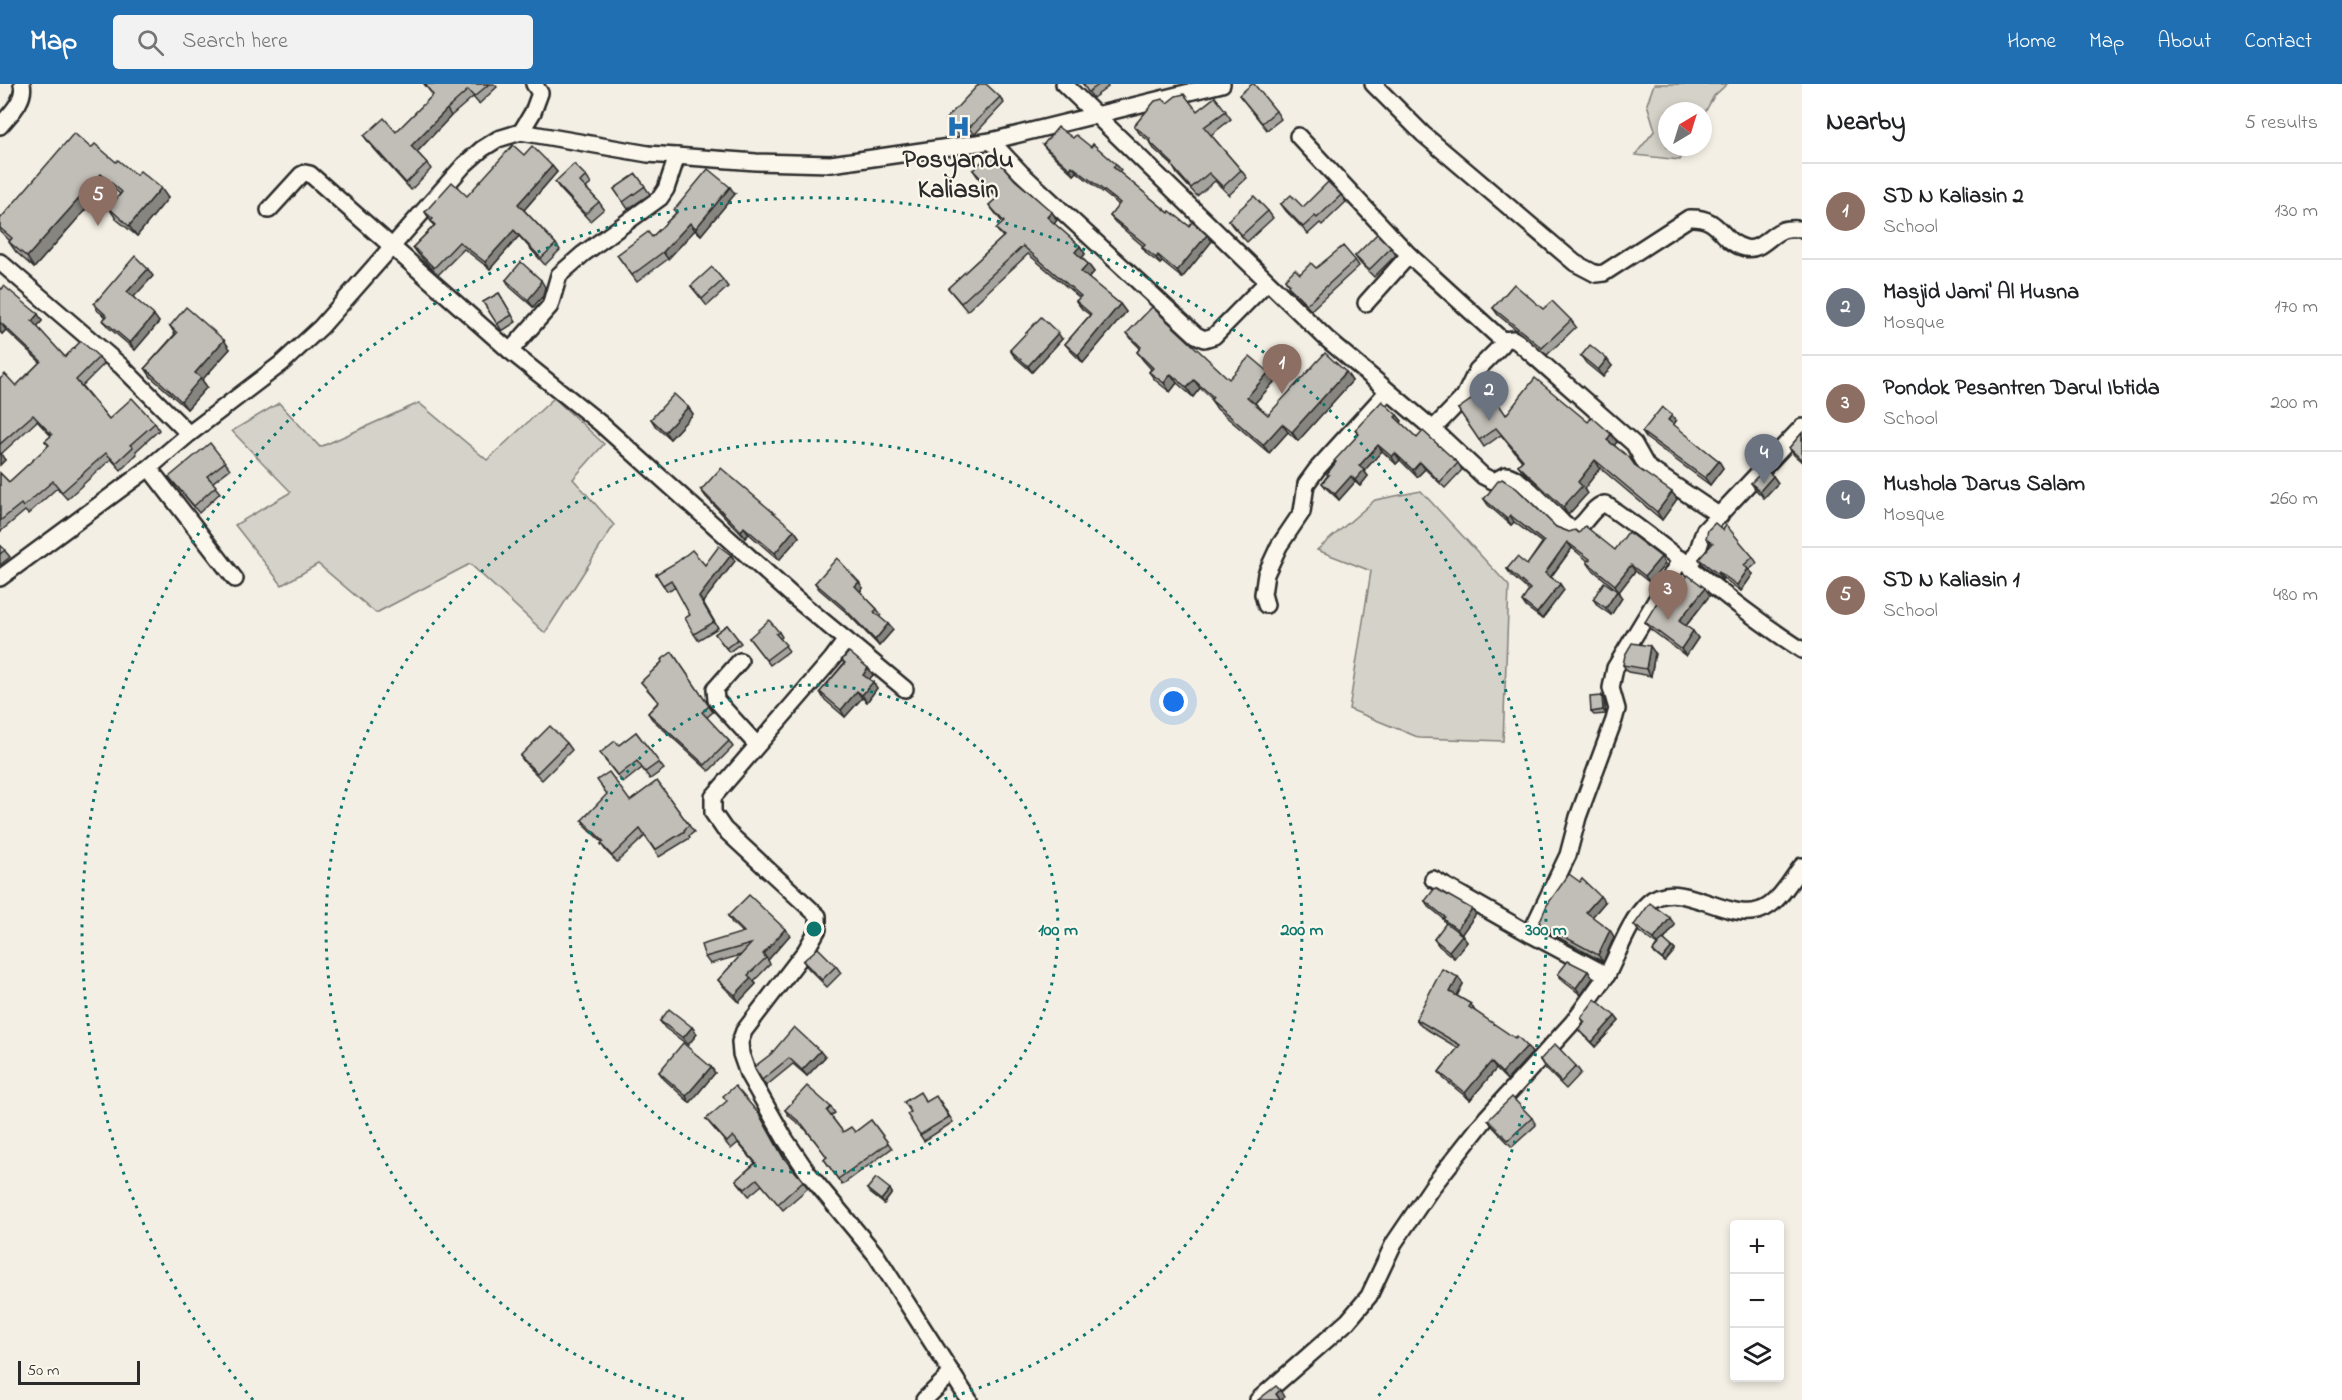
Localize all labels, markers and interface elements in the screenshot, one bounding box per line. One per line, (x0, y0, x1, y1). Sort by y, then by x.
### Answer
search box (113, 15, 533, 69)
text: Map (30, 22, 77, 63)
icon: search (134, 26, 167, 59)
text: Search here (182, 26, 288, 58)
text: Home (2007, 27, 2056, 57)
text: Map (2089, 27, 2124, 57)
text: About (2157, 27, 2211, 57)
text: Contact (2244, 27, 2312, 57)
north arrow (1658, 102, 1712, 156)
text: Nearby (1826, 104, 1905, 142)
text: 5 results (2245, 109, 2318, 138)
hospital icon: Posyandu Kaliasin (945, 114, 971, 140)
place label: Posyandu Kaliasin (903, 142, 1014, 210)
pin: 5 (78, 176, 118, 226)
text: SD N Kaliasin 2 (1883, 181, 2024, 213)
text: 1 (1842, 197, 1849, 226)
text: 130 m (2274, 197, 2318, 226)
text: School (1883, 213, 1938, 242)
text: Masjid Jami' Al Husna (1883, 277, 2079, 309)
text: 2 (1841, 293, 1850, 322)
text: 170 m (2274, 293, 2318, 322)
text: Mosque (1883, 309, 1944, 338)
pin: 1 (1262, 344, 1302, 394)
pin: 2 (1470, 372, 1508, 421)
text: Pondok Pesantren Darul Ibtida (1883, 373, 2160, 405)
text: 3 (1841, 389, 1850, 418)
text: 200 m (2270, 389, 2318, 418)
text: School (1883, 405, 1938, 434)
pin: 4 (1744, 434, 1784, 484)
text: Mushola Darus Salam (1883, 469, 2085, 501)
text: 4 (1841, 485, 1850, 514)
text: 260 m (2270, 485, 2318, 514)
text: Mosque (1883, 501, 1944, 530)
text: SD N Kaliasin 1 (1883, 565, 2020, 597)
pin: 3 (1648, 570, 1688, 620)
text: 5 (1840, 581, 1851, 610)
text: 480 m (2273, 581, 2318, 610)
text: School (1883, 597, 1938, 626)
your location (1159, 687, 1188, 716)
text: 100 m (1038, 918, 1078, 944)
text: 200 m (1280, 918, 1324, 944)
text: 300 m (1524, 918, 1567, 944)
centre of rings (804, 919, 824, 939)
map controls (1730, 1220, 1784, 1382)
button: + (1730, 1220, 1784, 1274)
button: − (1730, 1274, 1784, 1328)
button: layers (1730, 1328, 1784, 1382)
scale bar (18, 1358, 140, 1386)
text: 50 m (27, 1359, 59, 1383)

